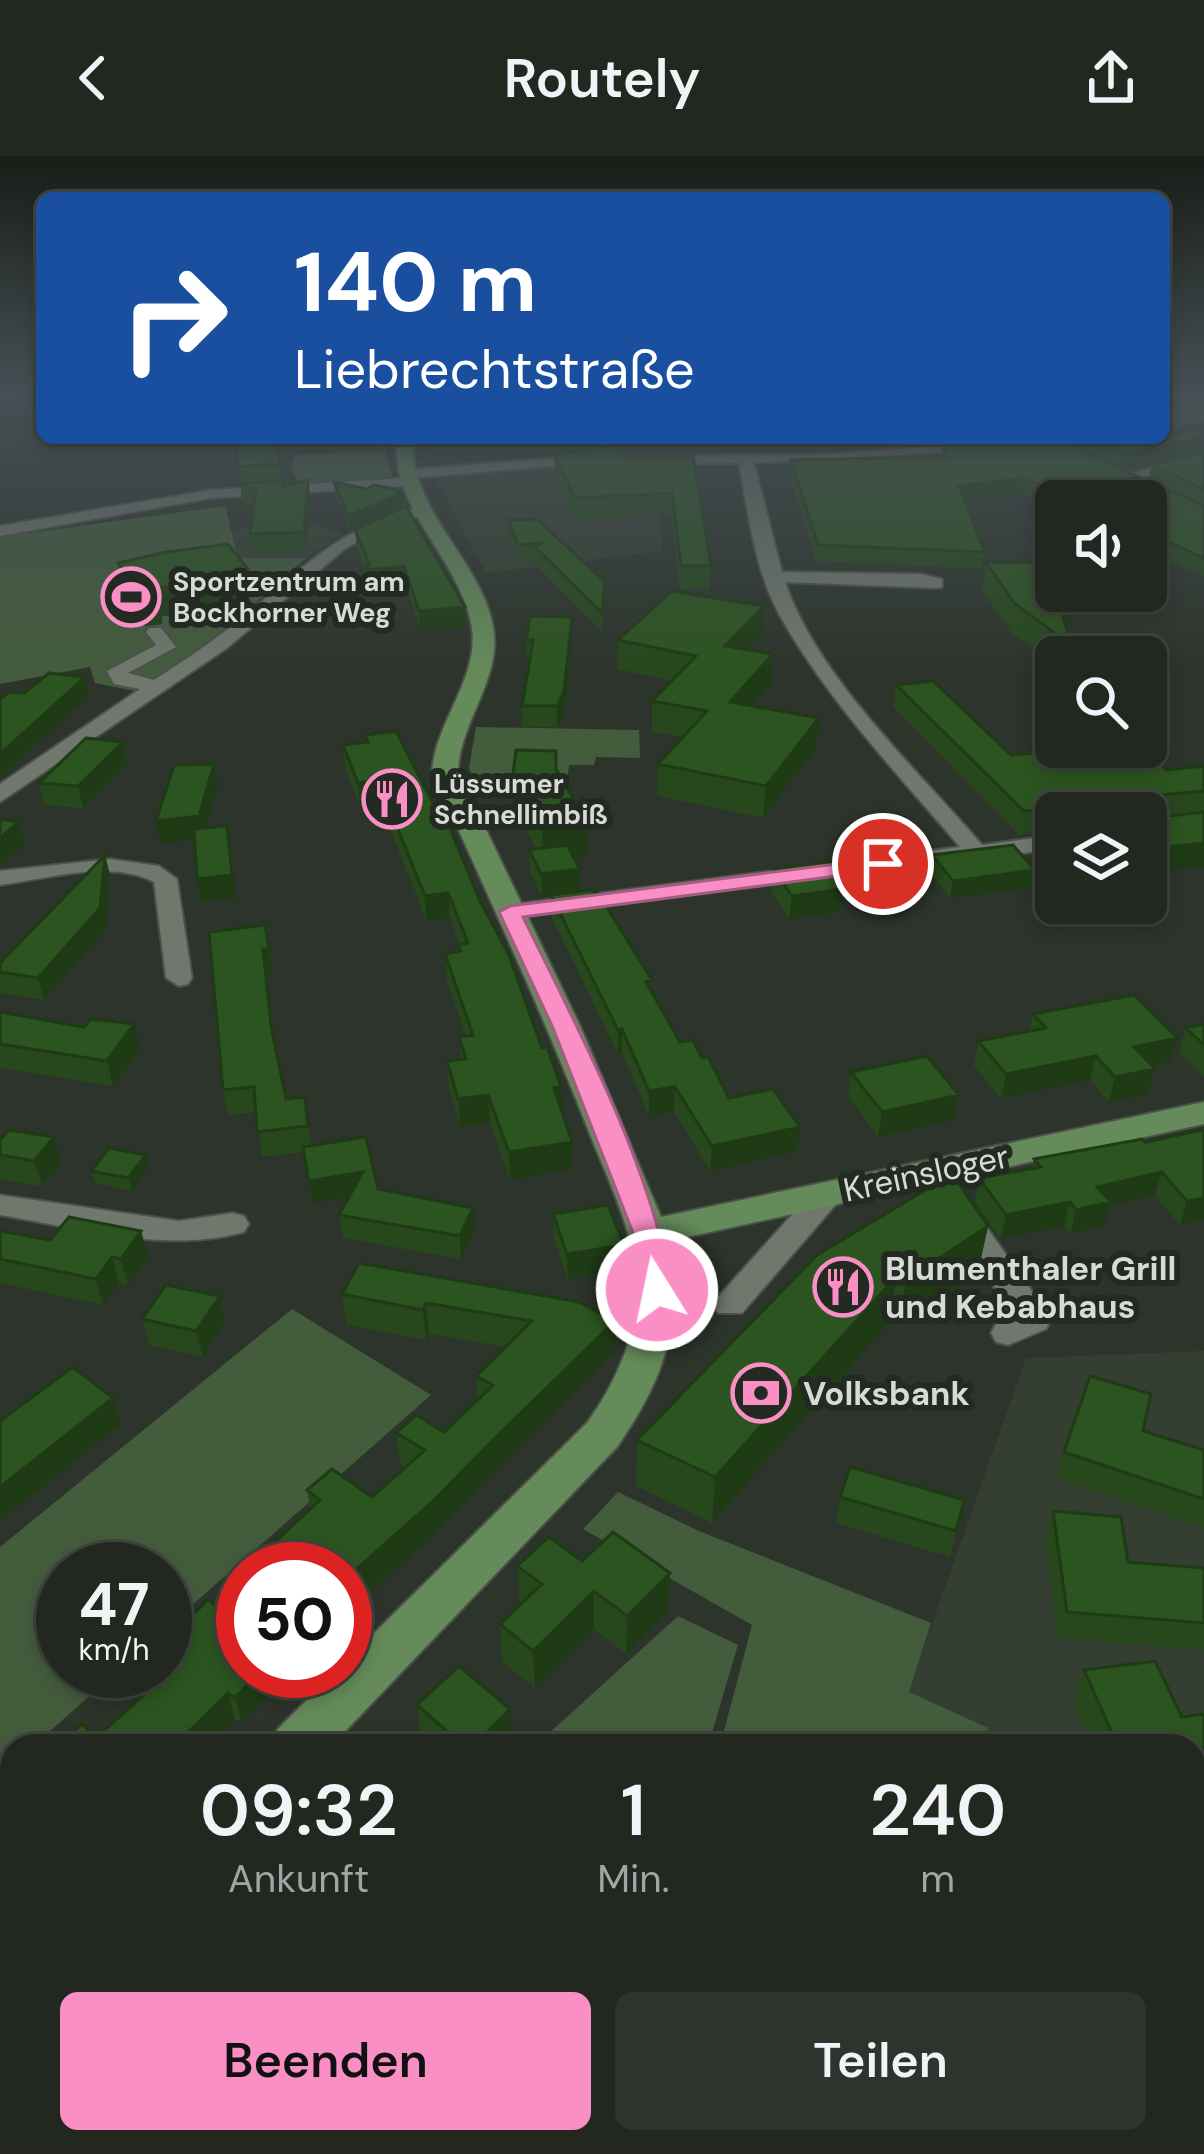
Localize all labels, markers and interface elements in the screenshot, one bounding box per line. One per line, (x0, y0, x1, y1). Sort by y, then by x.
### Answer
text: Routely (504, 43, 700, 114)
icon: back (60, 45, 126, 111)
icon: share (1078, 45, 1144, 111)
text: 140 m (294, 228, 537, 337)
icon: right (96, 240, 252, 396)
text: Liebrechtstraße (294, 334, 695, 405)
map controls (1035, 480, 1167, 924)
button: sound (1035, 480, 1167, 612)
place label: Sportzentrum am Bockhorner Weg (173, 564, 405, 630)
sports icon: Sportzentrum am Bockhorner Weg (100, 566, 162, 628)
button: search (1035, 636, 1167, 768)
place label: Lüssumer Schnellimbiß (434, 766, 608, 832)
restaurant icon: Lüssumer Schnellimbiß (361, 768, 423, 830)
button: layers (1035, 792, 1167, 924)
pin (832, 813, 934, 915)
icon: arrive (850, 831, 916, 897)
street label: Kreinsloger (839, 1135, 1013, 1211)
position arrow (594, 1227, 720, 1353)
place label: Blumenthaler Grill und Kebabhaus (885, 1247, 1176, 1328)
restaurant icon: Blumenthaler Grill und Kebabhaus (812, 1256, 874, 1318)
bank icon: Volksbank (730, 1362, 792, 1424)
place label: Volksbank (803, 1372, 970, 1415)
speed limit sign: 50 (216, 1542, 372, 1698)
text: 47 (78, 1565, 150, 1644)
text: km/h (79, 1630, 149, 1669)
text: 09:32 (200, 1764, 397, 1857)
text: 1 (621, 1764, 646, 1857)
text: 240 (869, 1764, 1006, 1857)
text: Ankunft (228, 1853, 369, 1904)
text: Min. (597, 1853, 669, 1904)
text: m (920, 1853, 955, 1904)
button: Beenden (60, 1992, 591, 2130)
button: Teilen (615, 1992, 1146, 2130)

